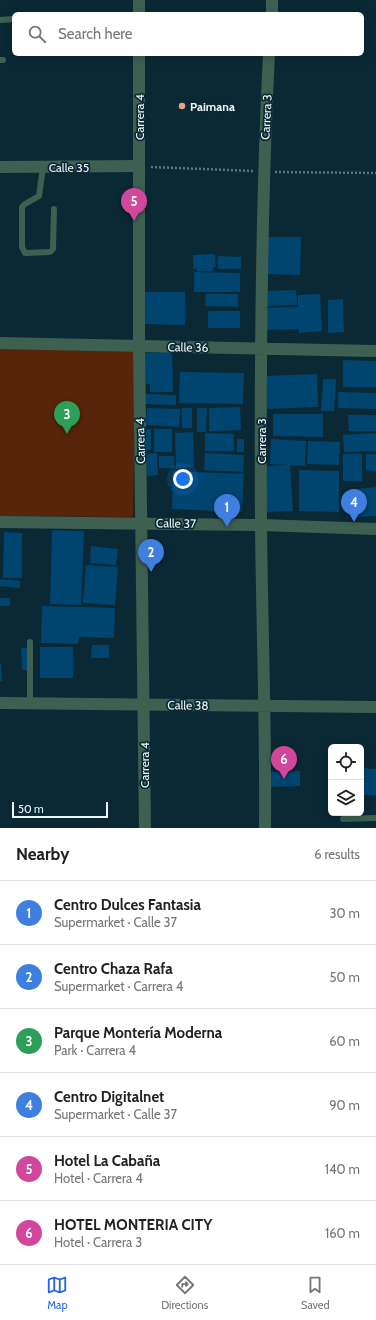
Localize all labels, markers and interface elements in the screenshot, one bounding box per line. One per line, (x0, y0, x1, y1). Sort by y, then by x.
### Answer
search box (12, 12, 364, 56)
icon: search (26, 23, 48, 45)
text: Search here (58, 25, 133, 43)
street label: Carrera 4 (132, 94, 147, 140)
street label: Carrera 3 (257, 94, 275, 140)
place label: Paimana (190, 99, 235, 114)
marker: Paimana (177, 101, 187, 111)
street label: Calle 35 (49, 160, 89, 175)
pin: 5 (121, 188, 147, 221)
street label: Calle 36 (167, 339, 209, 355)
pin: 3 (54, 401, 80, 434)
street label: Carrera 4 (132, 418, 148, 464)
street label: Carrera 3 (254, 418, 269, 464)
your location (173, 469, 193, 489)
pin: 4 (341, 489, 367, 522)
pin: 1 (214, 494, 240, 527)
street label: Calle 37 (156, 515, 196, 531)
pin: 2 (138, 539, 164, 572)
street label: Calle 38 (167, 697, 209, 713)
street label: Carrera 4 (137, 742, 152, 788)
map controls (328, 744, 364, 816)
button: locate (328, 744, 364, 780)
pin: 6 (271, 746, 297, 779)
button: layers (328, 780, 364, 816)
scale bar (12, 800, 108, 819)
text: 50 m (18, 802, 44, 816)
text: Nearby (16, 844, 69, 864)
text: 6 results (314, 846, 360, 862)
text: Centro Dulces Fantasia (54, 896, 201, 914)
text: 1 (27, 905, 31, 921)
text: 30 m (330, 905, 360, 921)
text: Supermarket · Calle 37 (54, 914, 177, 930)
text: Centro Chaza Rafa (54, 960, 173, 978)
text: 2 (26, 969, 32, 985)
text: 50 m (330, 969, 360, 985)
text: Supermarket · Carrera 4 (54, 978, 183, 994)
text: Parque Montería Moderna (54, 1024, 222, 1042)
text: 3 (25, 1033, 33, 1049)
text: 60 m (329, 1033, 360, 1049)
text: Park · Carrera 4 (54, 1042, 136, 1058)
text: Centro Digitalnet (54, 1088, 164, 1106)
text: 4 (25, 1097, 33, 1113)
text: 90 m (329, 1097, 360, 1113)
text: Supermarket · Calle 37 (54, 1106, 177, 1122)
text: Hotel La Cabaña (54, 1152, 160, 1170)
text: 5 (26, 1161, 32, 1177)
text: 140 m (325, 1161, 360, 1177)
text: Hotel · Carrera 4 (54, 1170, 143, 1186)
text: HOTEL MONTERIA CITY (54, 1216, 212, 1234)
text: 6 (25, 1225, 33, 1241)
text: 160 m (325, 1225, 360, 1241)
text: Hotel · Carrera 3 (54, 1234, 142, 1250)
tab: Map (46, 1274, 68, 1312)
tab: Directions (161, 1274, 208, 1312)
tab: Saved (301, 1274, 330, 1312)

